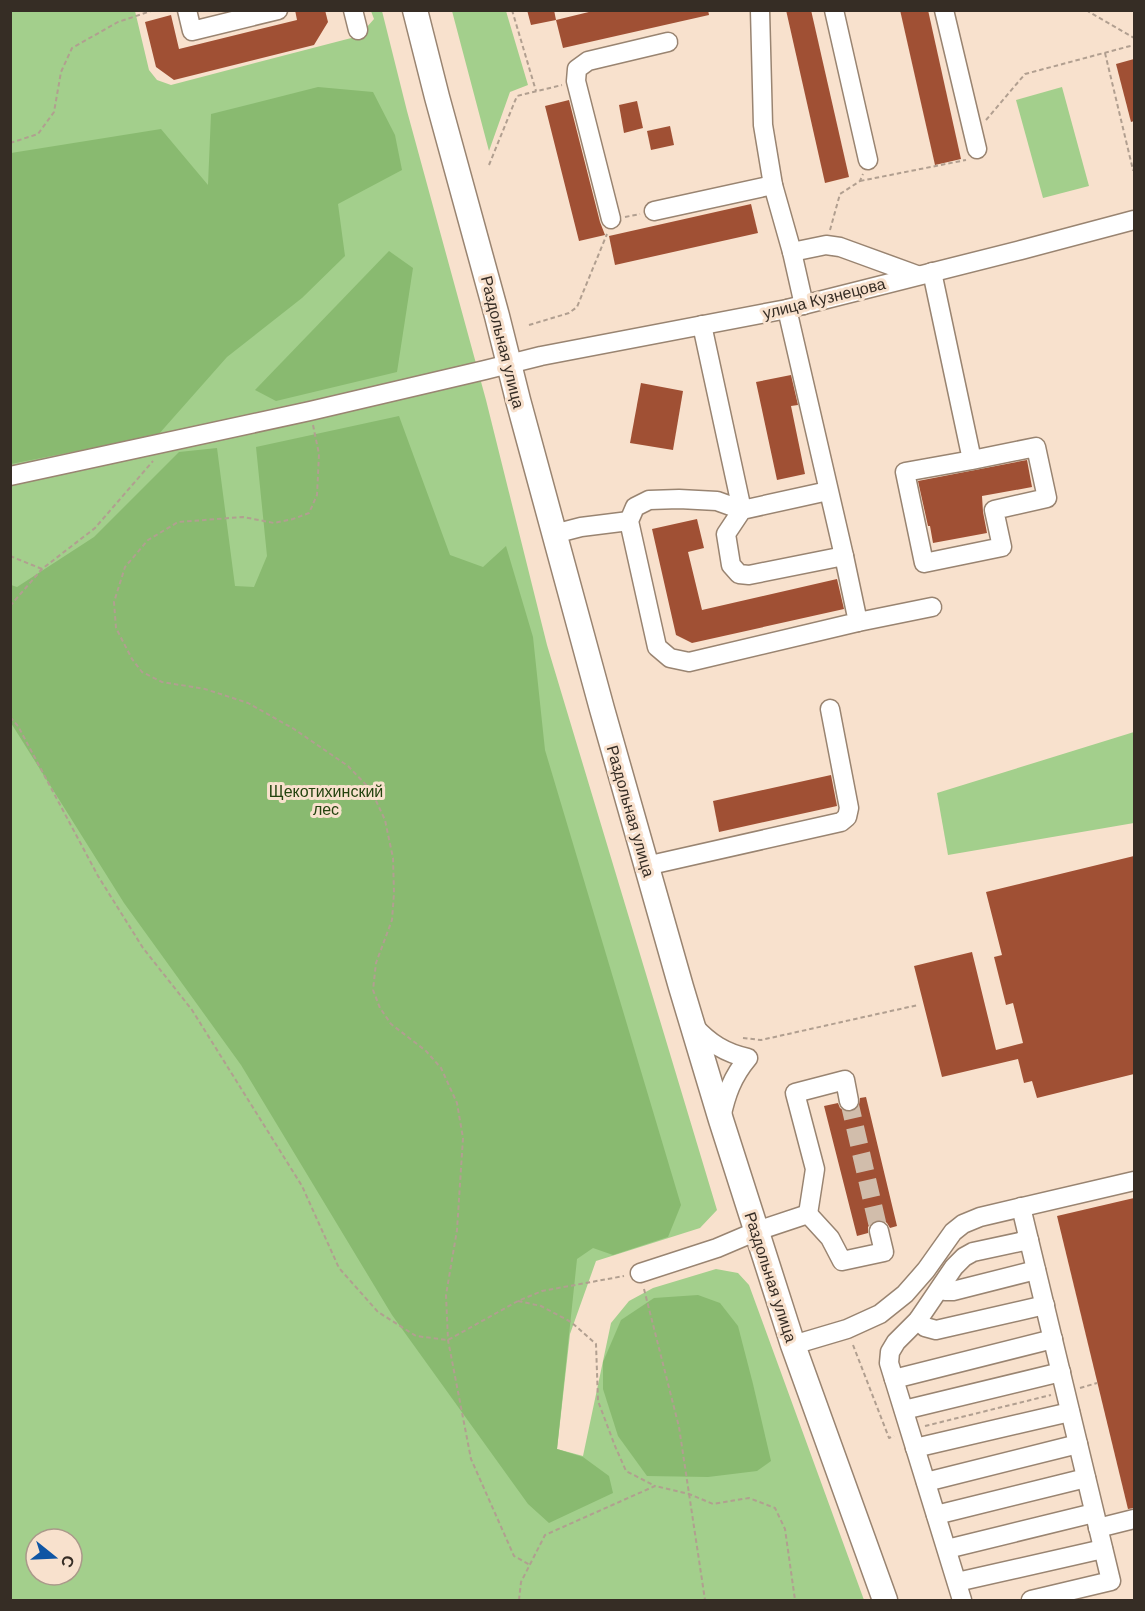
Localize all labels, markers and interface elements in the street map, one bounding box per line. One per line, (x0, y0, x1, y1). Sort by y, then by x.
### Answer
street label: улица Кузнецова (761, 273, 888, 324)
street label: Раздольная улица (476, 274, 529, 411)
street label: Раздольная улица (602, 743, 659, 880)
park label: Щекотихинский лес (269, 781, 383, 820)
street label: Раздольная улица (740, 1209, 802, 1345)
north arrow (24, 1527, 84, 1587)
text: С (56, 1553, 80, 1571)

